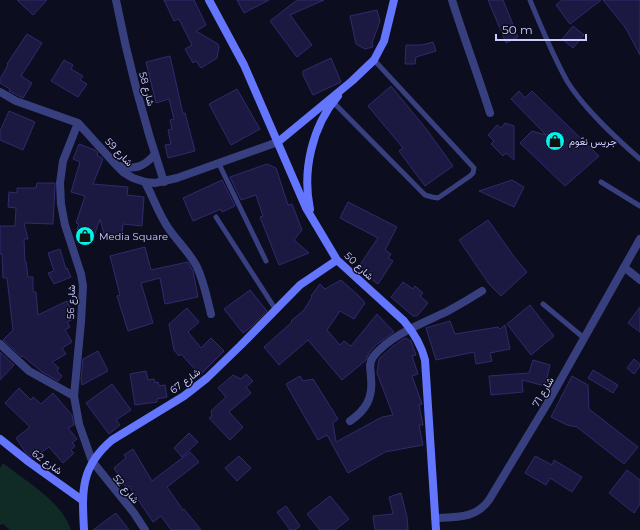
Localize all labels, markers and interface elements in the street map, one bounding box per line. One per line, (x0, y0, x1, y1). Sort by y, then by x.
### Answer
scale bar (496, 16, 586, 42)
text: 50 m (502, 22, 533, 37)
street label: شارع 58 (136, 71, 158, 108)
shop icon: جريس نعّوم (544, 130, 566, 152)
street label: شارع 59 (102, 135, 136, 169)
place label: جريس نعّوم (569, 135, 617, 148)
shop icon: Media Square (74, 225, 96, 247)
place label: Media Square (99, 230, 168, 243)
street label: شارع 50 (342, 249, 376, 283)
street label: شارع 56 (64, 284, 78, 319)
street label: شارع 67 (167, 365, 203, 397)
street label: شارع 71 (529, 375, 557, 409)
street label: شارع 62 (29, 447, 65, 477)
street label: شارع 52 (110, 472, 142, 506)

